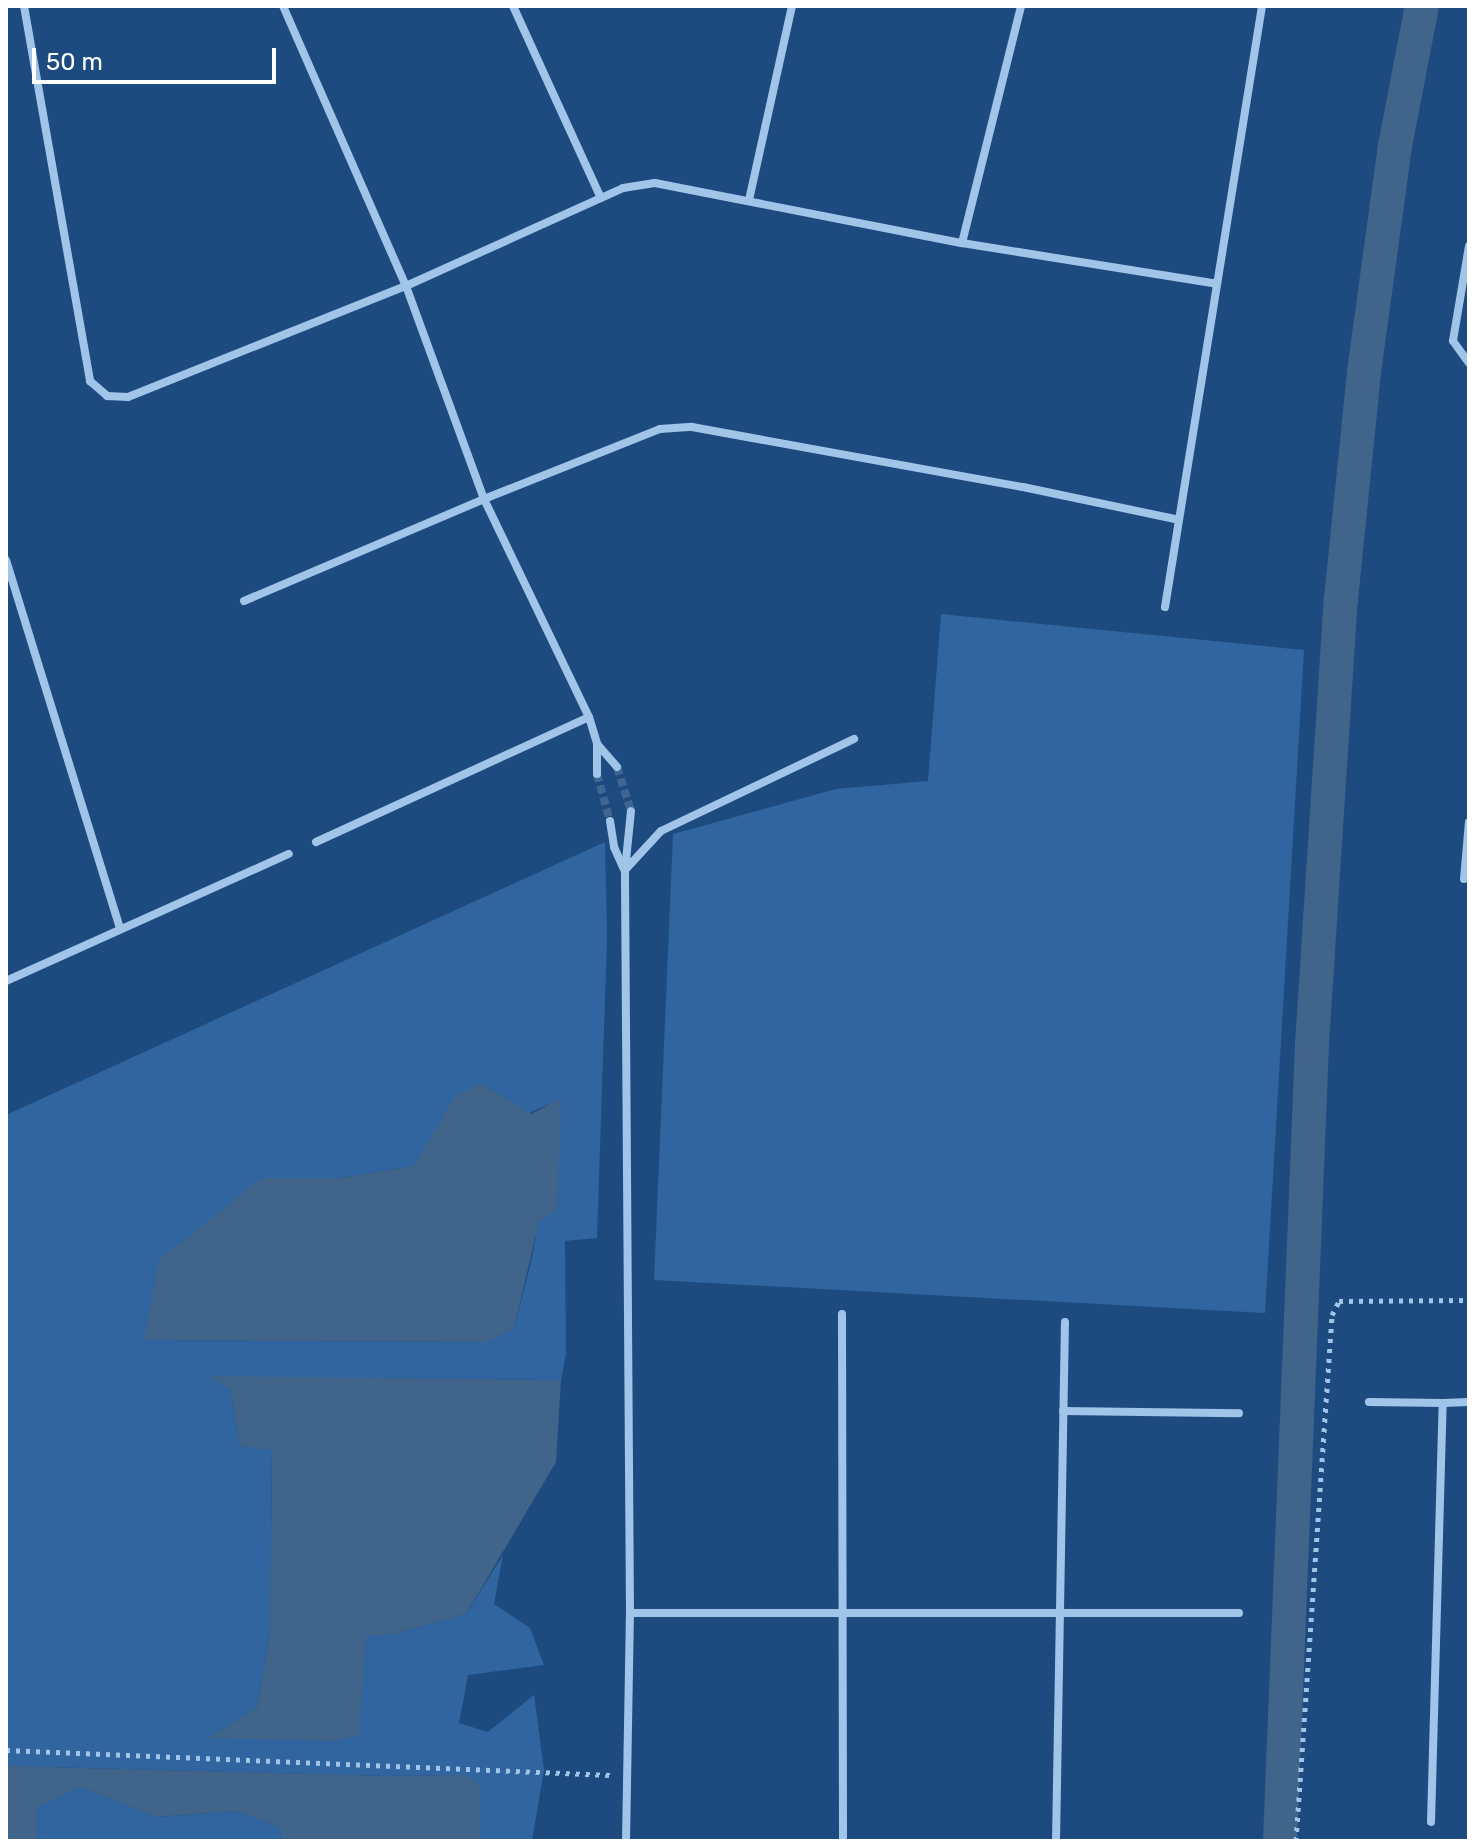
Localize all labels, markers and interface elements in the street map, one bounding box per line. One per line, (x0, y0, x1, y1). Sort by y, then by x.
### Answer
scale bar (36, 32, 280, 82)
text: 50 m (46, 48, 103, 76)

